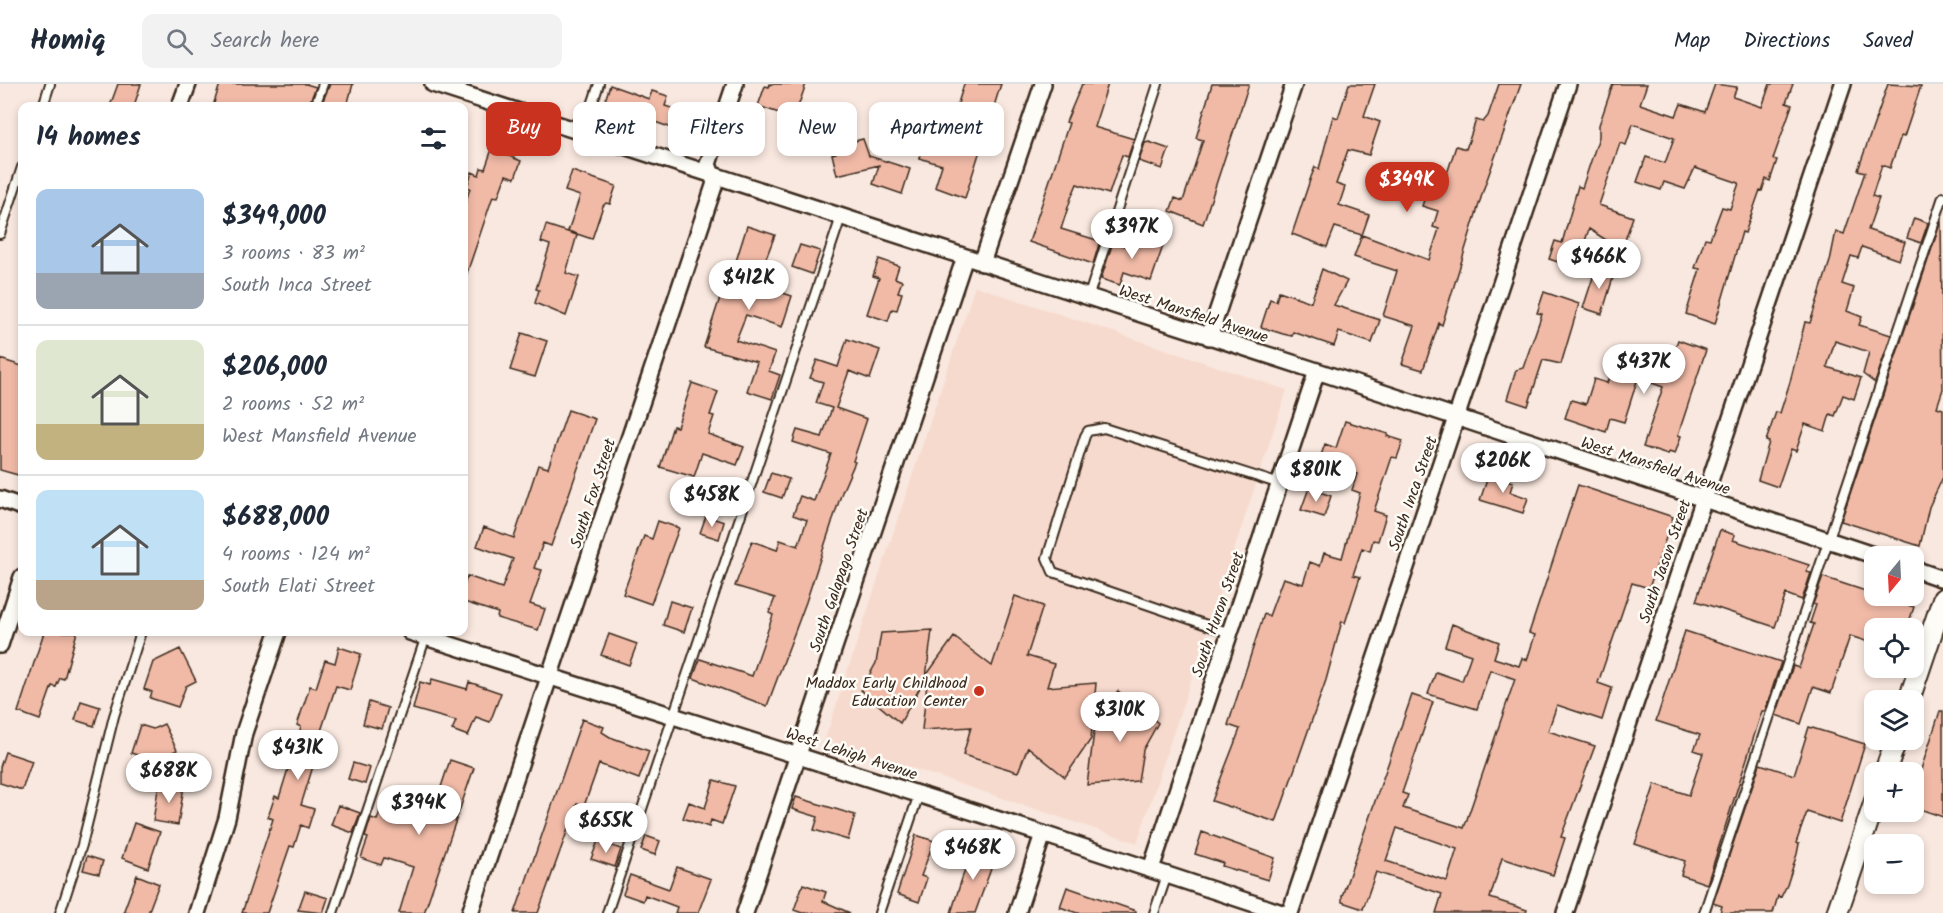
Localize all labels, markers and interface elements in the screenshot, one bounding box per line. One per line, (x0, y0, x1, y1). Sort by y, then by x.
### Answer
search box (142, 14, 562, 68)
text: Homiq (30, 19, 106, 64)
text: Search here (211, 24, 319, 59)
icon: search (163, 25, 196, 58)
text: Map (1674, 25, 1710, 58)
text: Directions (1743, 25, 1830, 58)
text: Saved (1863, 25, 1913, 58)
chip: Buy (486, 102, 561, 156)
chip: Rent (573, 102, 656, 156)
chip: Filters (668, 102, 765, 156)
chip: New (777, 102, 857, 156)
chip: Apartment (869, 102, 1004, 156)
text: 14 homes (36, 117, 141, 159)
icon: filters (417, 122, 450, 155)
pin: $349K (1365, 162, 1449, 213)
text: $349K (1379, 165, 1435, 197)
text: $349,000 (222, 196, 326, 238)
pin: $397K (1090, 209, 1174, 260)
text: $397K (1105, 212, 1159, 244)
icon: home (84, 213, 156, 285)
text: 3 rooms · 83 m² (222, 238, 365, 270)
pin: $466K (1557, 239, 1641, 290)
text: $466K (1571, 242, 1627, 274)
pin: $412K (707, 260, 791, 311)
text: $412K (723, 263, 775, 295)
text: South Inca Street (222, 270, 372, 302)
street label: West Mansfield Avenue (1116, 278, 1271, 350)
pin: $437K (1602, 344, 1686, 395)
text: $206,000 (222, 347, 327, 389)
text: $437K (1616, 347, 1672, 379)
icon: home (84, 364, 156, 436)
text: 2 rooms · 52 m² (222, 389, 364, 421)
text: West Mansfield Avenue (222, 421, 417, 453)
street label: West Mansfield Avenue (1578, 430, 1733, 502)
street label: South Inca Street (1382, 432, 1445, 554)
street label: South Fox Street (564, 435, 623, 552)
pin: $206K (1461, 443, 1545, 494)
text: $206K (1475, 446, 1531, 478)
pin: $801K (1274, 452, 1358, 503)
text: $801K (1290, 455, 1342, 487)
pin: $458K (670, 477, 754, 528)
text: $458K (684, 480, 740, 512)
street label: South Jason Street (1633, 496, 1699, 627)
text: $688,000 (222, 497, 329, 539)
street label: South Galapago Street (803, 505, 876, 656)
icon: home (84, 514, 156, 586)
text: 4 rooms · 124 m² (222, 539, 370, 571)
north arrow (1864, 546, 1924, 606)
map controls (1864, 546, 1924, 894)
street label: South Huron Street (1185, 548, 1252, 681)
text: South Elati Street (222, 571, 375, 603)
button: locate (1864, 618, 1924, 678)
place label: Maddox Early Childhood Education Center (805, 671, 969, 714)
marker: Maddox Early Childhood Education Center (972, 684, 986, 698)
button: layers (1864, 690, 1924, 750)
pin: $310K (1078, 692, 1162, 743)
text: $310K (1094, 695, 1146, 727)
street label: West Lehigh Avenue (782, 721, 921, 788)
pin: $431K (256, 730, 340, 781)
text: $431K (272, 733, 324, 765)
pin: $688K (127, 753, 211, 804)
text: $688K (140, 756, 198, 788)
button: + (1864, 762, 1924, 822)
pin: $394K (377, 785, 461, 836)
text: $394K (391, 788, 447, 820)
pin: $655K (564, 803, 648, 854)
text: $655K (579, 806, 633, 838)
pin: $468K (931, 830, 1015, 881)
text: $468K (944, 833, 1002, 865)
button: − (1864, 834, 1924, 894)

